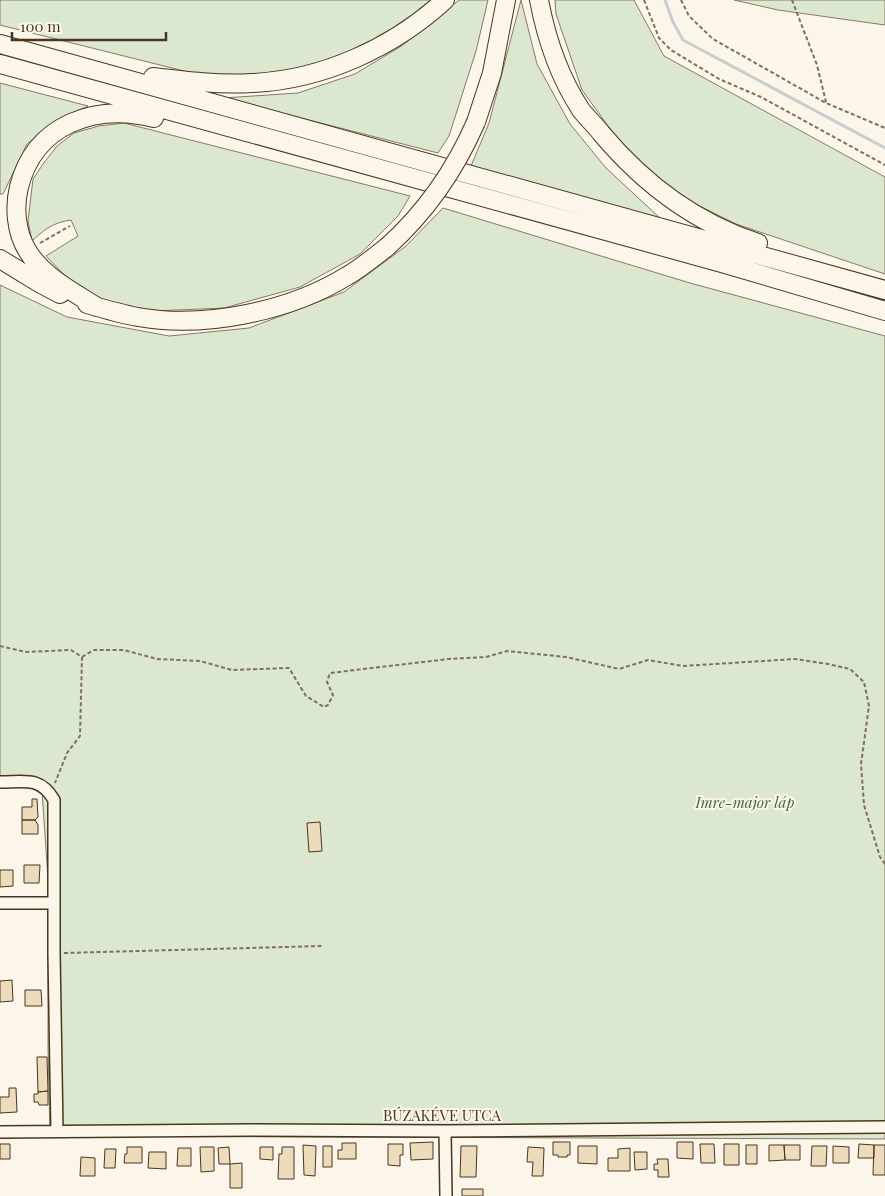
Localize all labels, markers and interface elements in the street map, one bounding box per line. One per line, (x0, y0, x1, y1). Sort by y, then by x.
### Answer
scale bar (12, 10, 166, 42)
text: 100 m (20, 16, 61, 36)
park label: Imre-major láp (694, 792, 795, 812)
street label: BÚZAKÉVE UTCA (383, 1105, 502, 1125)

